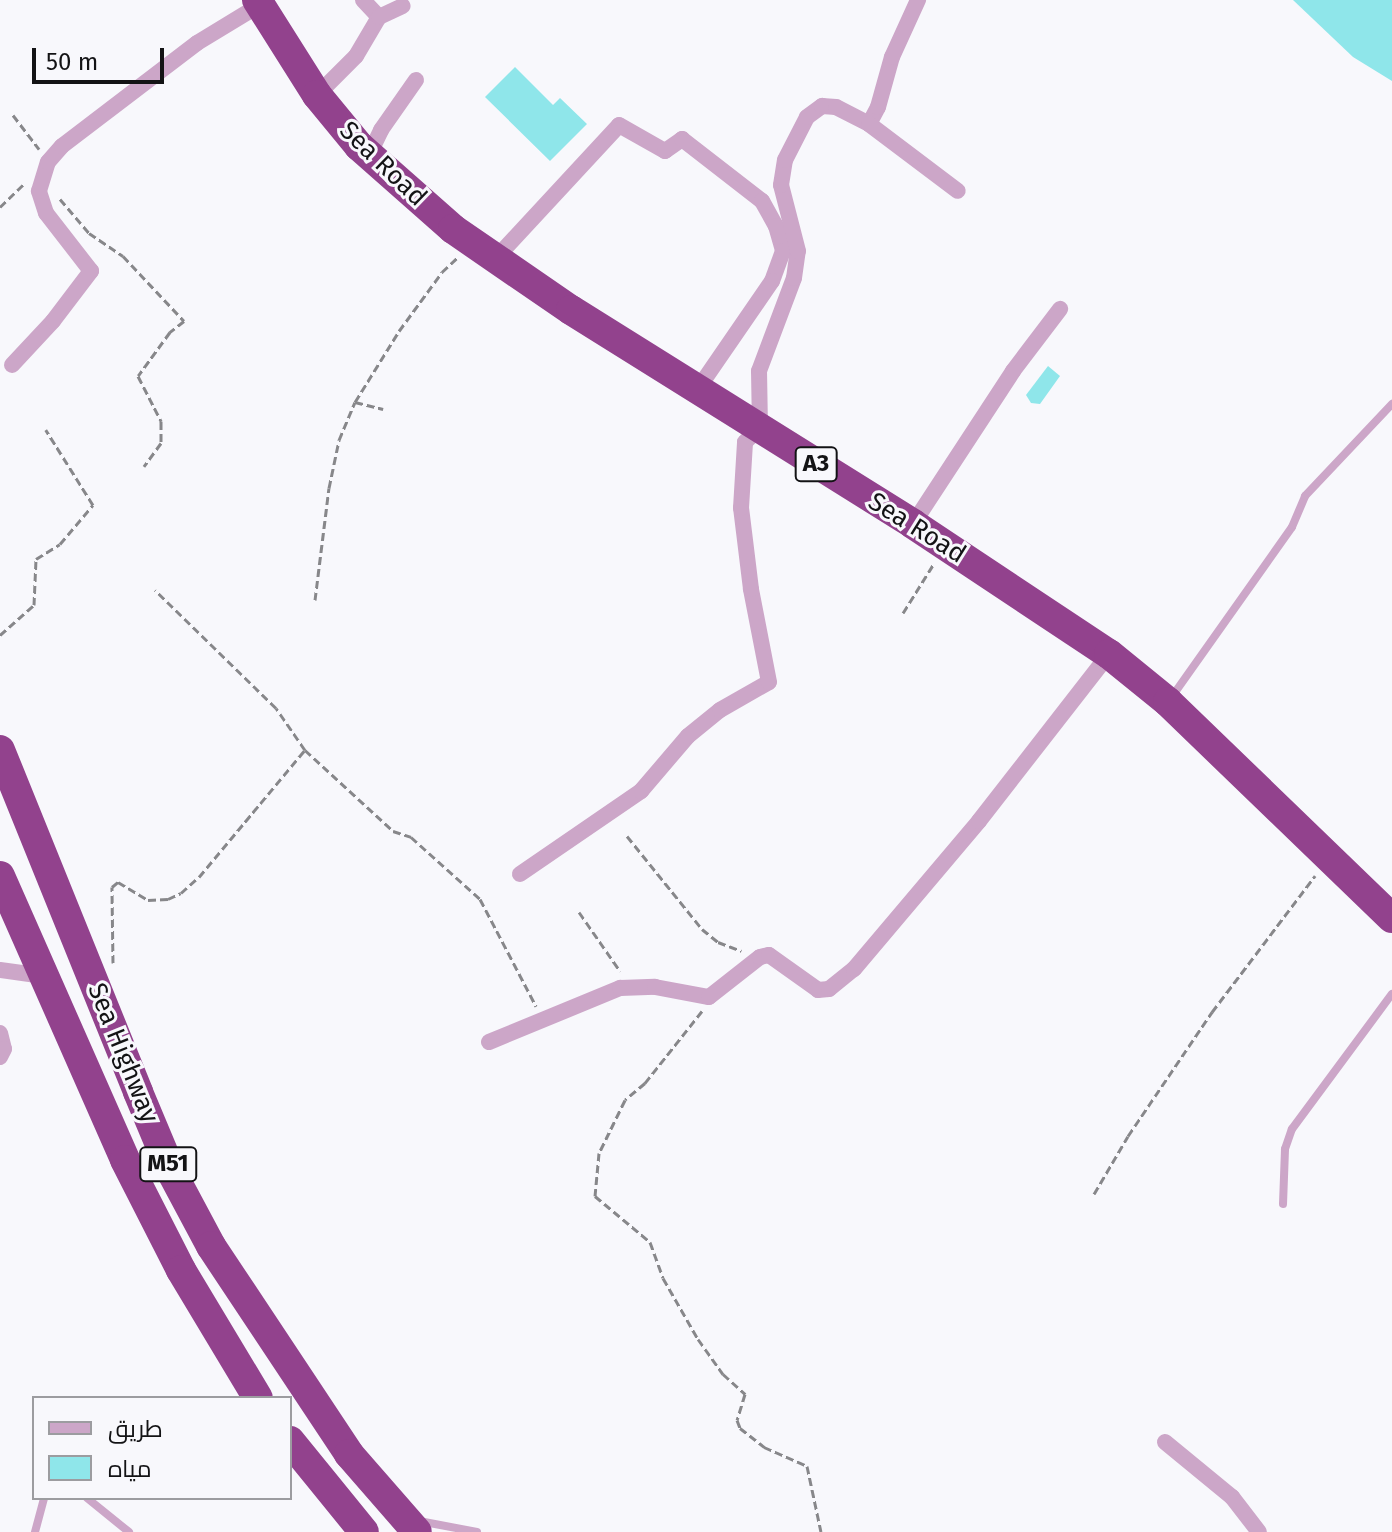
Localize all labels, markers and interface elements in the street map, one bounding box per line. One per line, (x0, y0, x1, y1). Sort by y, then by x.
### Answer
scale bar (36, 32, 168, 82)
text: 50 m (46, 48, 98, 76)
street label: Sea Road (333, 115, 433, 213)
road number: A3 (794, 444, 838, 484)
street label: Sea Road (862, 486, 972, 570)
street label: Sea Highway (81, 979, 165, 1127)
road number: M51 (138, 1144, 198, 1184)
legend (32, 1396, 292, 1500)
text: طريق (108, 1415, 163, 1443)
text: مياه (108, 1455, 152, 1483)

